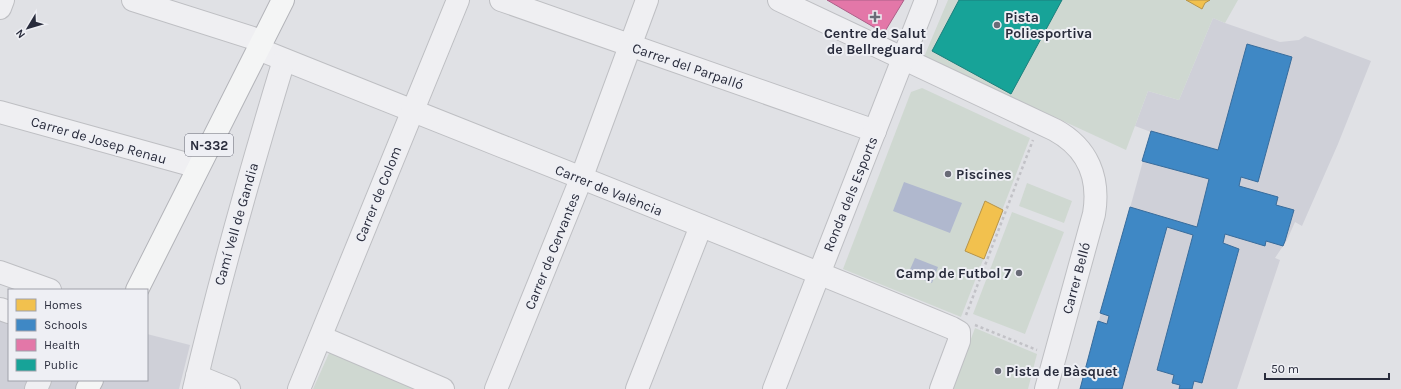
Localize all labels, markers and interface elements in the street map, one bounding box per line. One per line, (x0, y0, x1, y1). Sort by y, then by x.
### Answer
north arrow (8, 8, 48, 48)
place label: Pista Poliesportiva (1005, 9, 1092, 42)
marker: Centre de Salut de Bellreguard (869, 11, 881, 23)
marker: Pista Poliesportiva (992, 20, 1002, 30)
place label: Centre de Salut de Bellreguard (824, 25, 927, 58)
text: N (13, 27, 28, 41)
street label: Carrer del Parpalló (630, 39, 746, 93)
street label: Carrer de Josep Renau (29, 113, 169, 168)
road number: N-332 (185, 134, 233, 156)
street label: Ronda dels Esports (820, 134, 881, 254)
street label: Carrer de Colom (352, 144, 405, 245)
street label: Camí Vell de Gandia (211, 161, 262, 287)
street label: Carrer de València (553, 161, 665, 220)
place label: Piscines (956, 166, 1012, 183)
marker: Piscines (943, 169, 953, 179)
street label: Carrer de Cervantes (521, 190, 584, 312)
street label: Carrer Belló (1059, 240, 1094, 316)
place label: Camp de Futbol 7 (896, 265, 1011, 282)
marker: Camp de Futbol 7 (1014, 268, 1024, 278)
legend (8, 289, 148, 381)
text: Homes (44, 298, 82, 312)
text: Schools (44, 318, 87, 332)
text: Health (44, 338, 80, 352)
scale bar (1265, 355, 1389, 381)
text: Public (44, 358, 78, 372)
text: 50 m (1271, 362, 1299, 376)
place label: Pista de Bàsquet (1006, 363, 1118, 380)
marker: Pista de Bàsquet (993, 366, 1003, 376)

